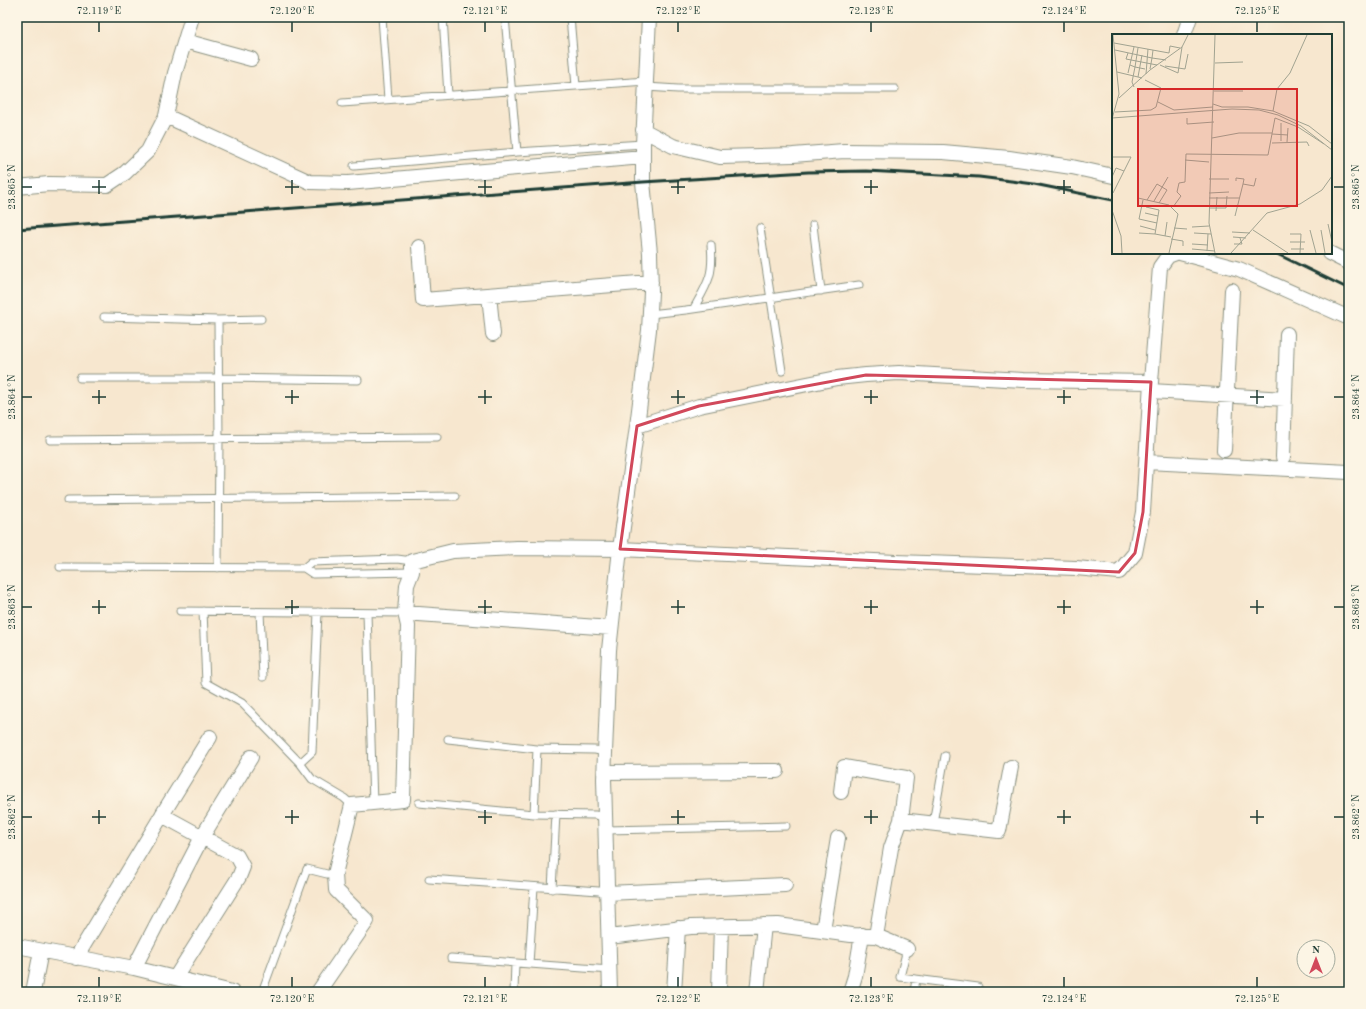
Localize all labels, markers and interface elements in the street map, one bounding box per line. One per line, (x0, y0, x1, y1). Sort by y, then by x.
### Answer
text: 72.119°E (77, 6, 121, 16)
text: 72.120°E (270, 6, 314, 16)
text: 72.121°E (463, 6, 507, 16)
text: 72.122°E (656, 6, 700, 16)
text: 72.123°E (849, 6, 893, 16)
text: 72.124°E (1042, 6, 1086, 16)
text: 72.125°E (1235, 6, 1279, 16)
inset map (1112, 34, 1332, 254)
text: 23.865°N (7, 164, 17, 210)
text: 23.865°N (1351, 164, 1361, 210)
text: 23.864°N (7, 374, 17, 420)
text: 23.864°N (1351, 374, 1361, 420)
text: 23.863°N (7, 584, 17, 630)
text: 23.863°N (1351, 584, 1361, 630)
text: 23.862°N (7, 794, 17, 840)
text: 23.862°N (1351, 794, 1361, 840)
north arrow (1296, 939, 1336, 979)
text: N (1312, 945, 1321, 956)
text: 72.119°E (77, 994, 121, 1004)
text: 72.120°E (270, 994, 314, 1004)
text: 72.121°E (463, 994, 507, 1004)
text: 72.122°E (656, 994, 700, 1004)
text: 72.123°E (849, 994, 893, 1004)
text: 72.124°E (1042, 994, 1086, 1004)
text: 72.125°E (1235, 994, 1279, 1004)

